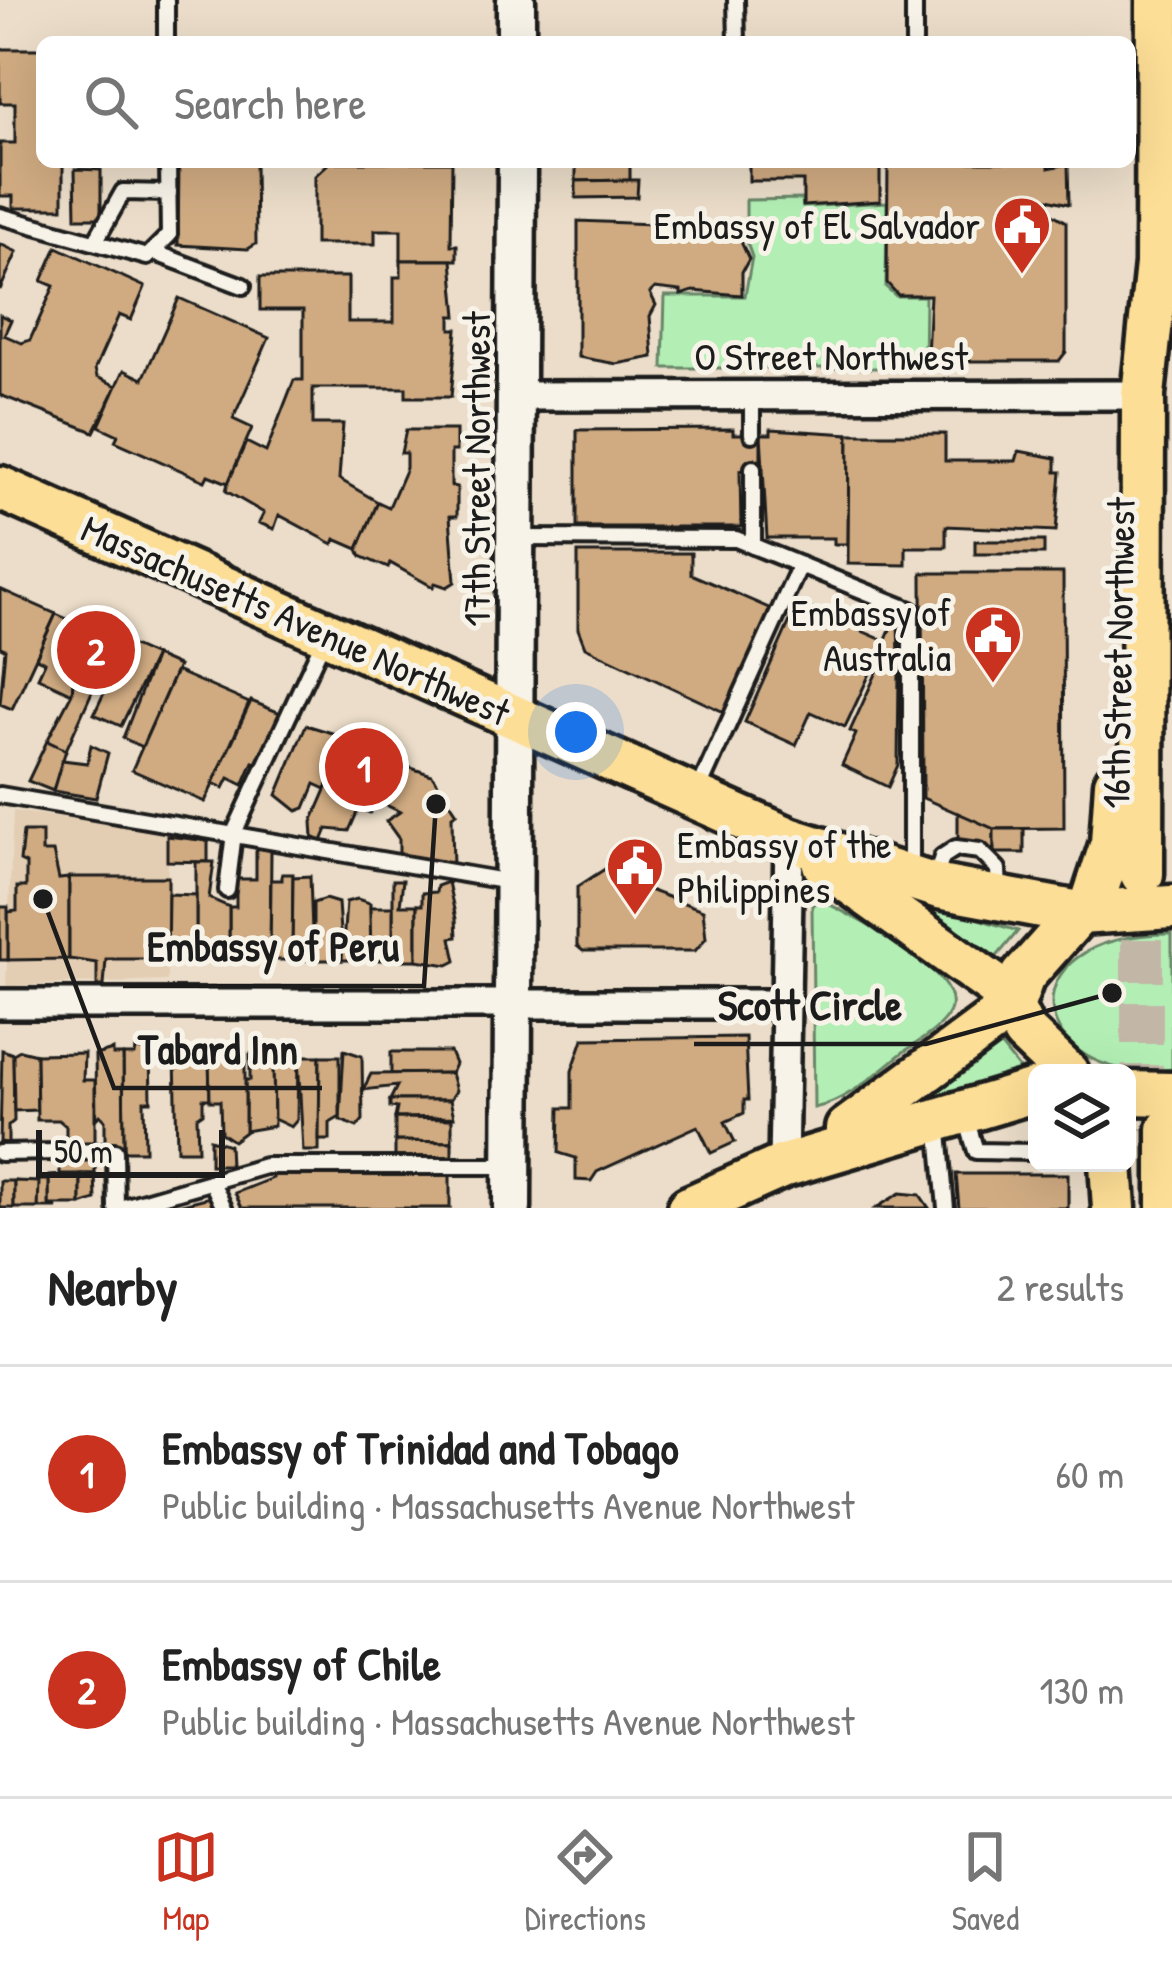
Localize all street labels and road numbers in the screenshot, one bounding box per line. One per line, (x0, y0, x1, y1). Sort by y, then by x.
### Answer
street label: 17th Street Northwest (449, 311, 502, 627)
street label: O Street Northwest (694, 329, 968, 382)
street label: 16th Street Northwest (1088, 496, 1147, 809)
street label: Massachusetts Avenue Northwest (74, 501, 519, 738)

